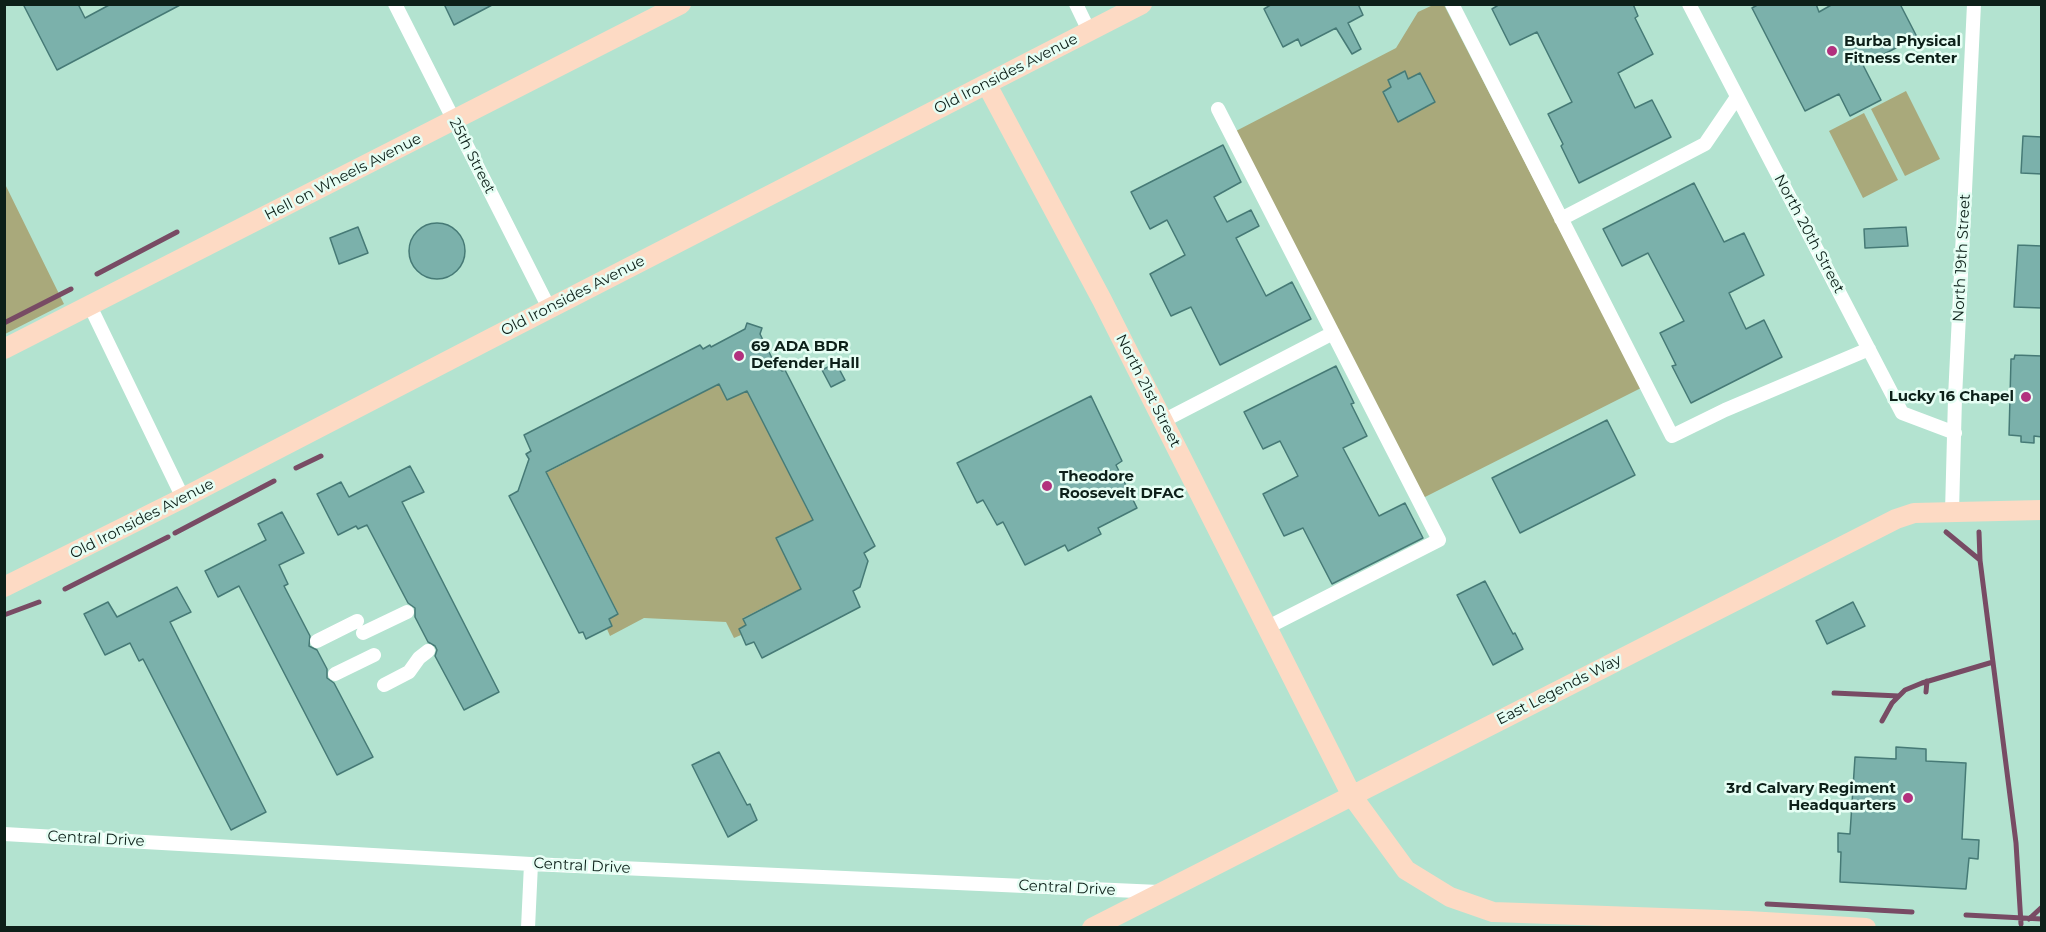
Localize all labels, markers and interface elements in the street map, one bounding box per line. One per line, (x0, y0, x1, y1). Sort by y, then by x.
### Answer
street label: Old Ironsides Avenue (931, 30, 1081, 118)
place label: Burba Physical Fitness Center (1844, 33, 1961, 68)
marker: Burba Physical Fitness Center (1825, 44, 1839, 58)
street label: 25th Street (445, 115, 499, 197)
street label: Hell on Wheels Avenue (262, 130, 424, 224)
street label: North 20th Street (1770, 171, 1848, 297)
street label: North 19th Street (1950, 194, 1974, 322)
street label: Old Ironsides Avenue (498, 252, 648, 340)
street label: North 21st Street (1112, 331, 1184, 451)
place label: 69 ADA BDR Defender Hall (751, 338, 859, 373)
marker: 69 ADA BDR Defender Hall (732, 349, 746, 363)
place label: Lucky 16 Chapel (1889, 388, 2014, 406)
marker: Lucky 16 Chapel (2019, 390, 2033, 404)
place label: Theodore Roosevelt DFAC (1059, 468, 1184, 503)
street label: Old Ironsides Avenue (67, 475, 217, 563)
marker: Theodore Roosevelt DFAC (1040, 479, 1054, 493)
street label: East Legends Way (1494, 651, 1624, 729)
place label: 3rd Calvary Regiment Headquarters (1726, 780, 1896, 815)
marker: 3rd Calvary Regiment Headquarters (1901, 791, 1915, 805)
street label: Central Drive (47, 827, 145, 851)
street label: Central Drive (533, 854, 631, 878)
street label: Central Drive (1018, 876, 1116, 900)

